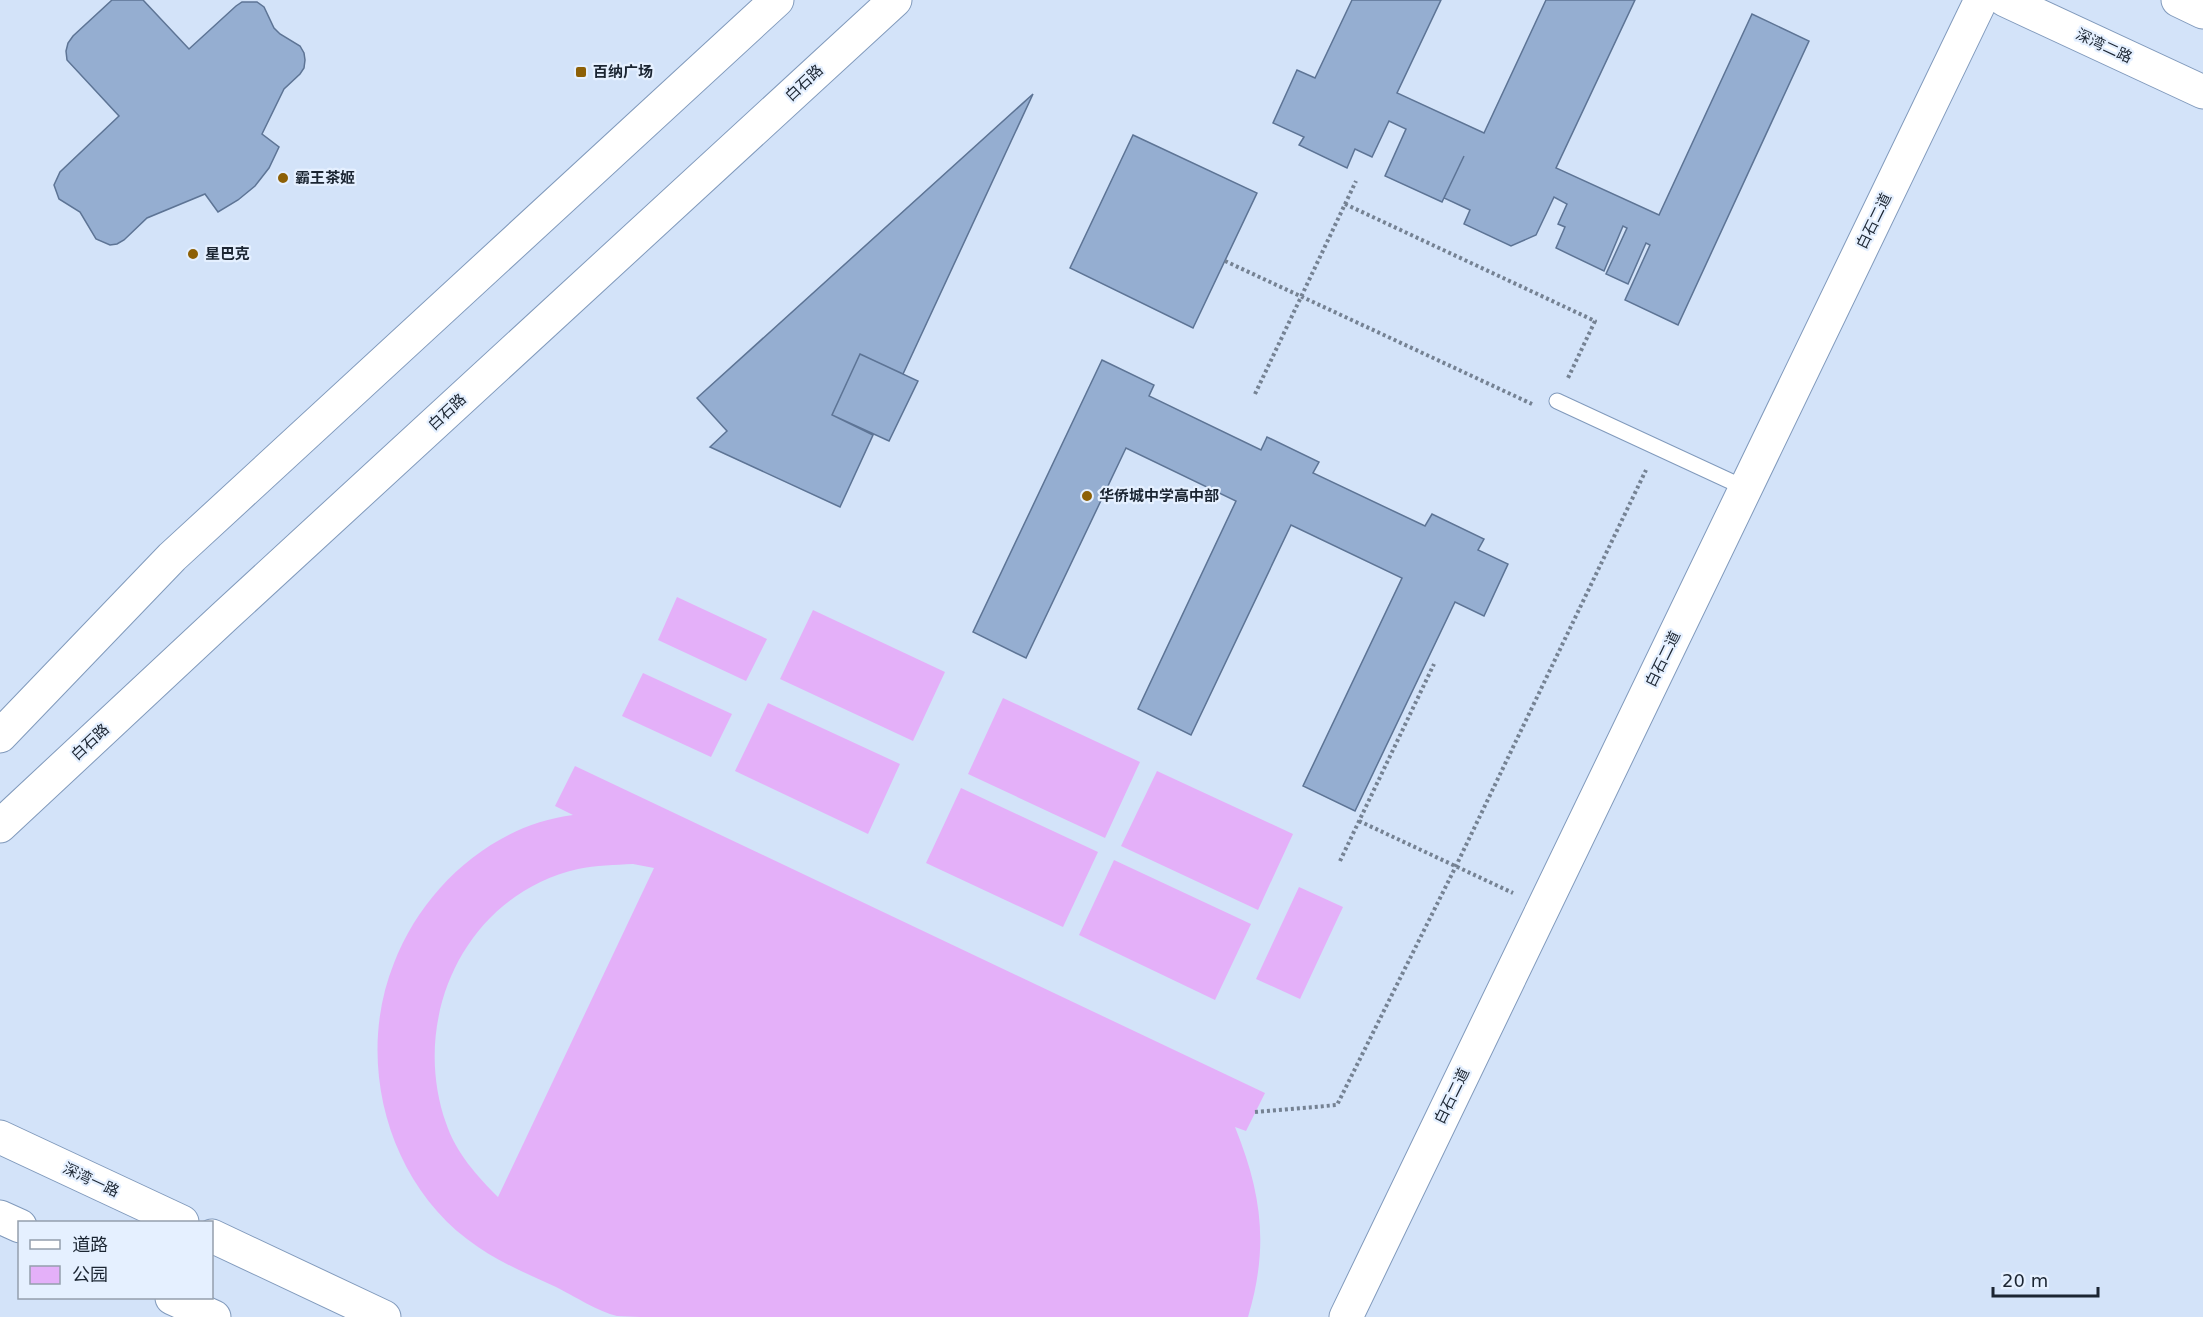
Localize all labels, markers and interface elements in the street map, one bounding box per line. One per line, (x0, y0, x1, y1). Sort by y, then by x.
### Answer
street label: 深湾二路 (2073, 25, 2135, 67)
street label: 白石路 (781, 61, 827, 105)
place label: 百纳广场 (593, 63, 653, 81)
marker: 百纳广场 (574, 65, 588, 79)
place label: 霸王茶姬 (295, 169, 355, 187)
marker: 霸王茶姬 (276, 171, 290, 185)
street label: 白石二道 (1853, 190, 1895, 252)
place label: 星巴克 (205, 245, 250, 263)
marker: 星巴克 (186, 247, 200, 261)
street label: 白石路 (424, 390, 470, 434)
place label: 华侨城中学高中部 (1099, 487, 1219, 505)
marker: 华侨城中学高中部 (1080, 489, 1094, 503)
street label: 白石二道 (1642, 628, 1684, 690)
street label: 白石路 (67, 720, 113, 764)
street label: 白石二道 (1431, 1065, 1473, 1127)
street label: 深湾一路 (60, 1159, 122, 1201)
legend (18, 1221, 213, 1299)
text: 道路 (72, 1234, 108, 1255)
scale bar (1993, 1260, 2098, 1298)
text: 公园 (72, 1264, 108, 1285)
text: 20 m (2002, 1270, 2048, 1291)

